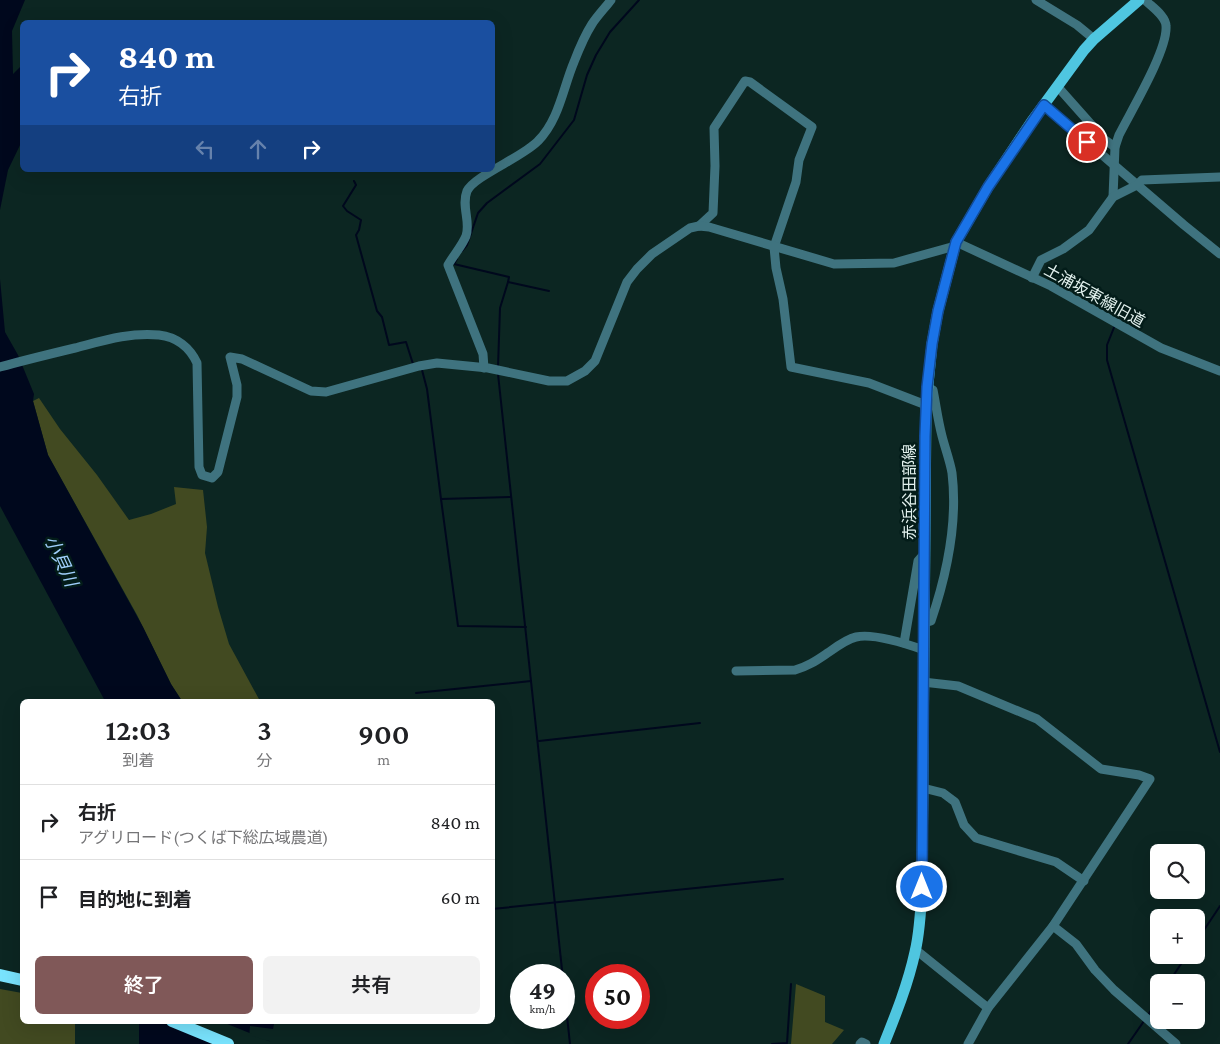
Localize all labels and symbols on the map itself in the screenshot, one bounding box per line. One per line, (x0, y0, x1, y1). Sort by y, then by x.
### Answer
pin (1066, 121, 1108, 163)
street label: 土浦坂東線旧道 (1042, 261, 1148, 330)
street label: 赤浜谷田部線 (901, 444, 918, 540)
water label: 小貝川 (41, 532, 82, 592)
position arrow (895, 860, 947, 912)
speed limit sign: 50 (585, 964, 650, 1029)

